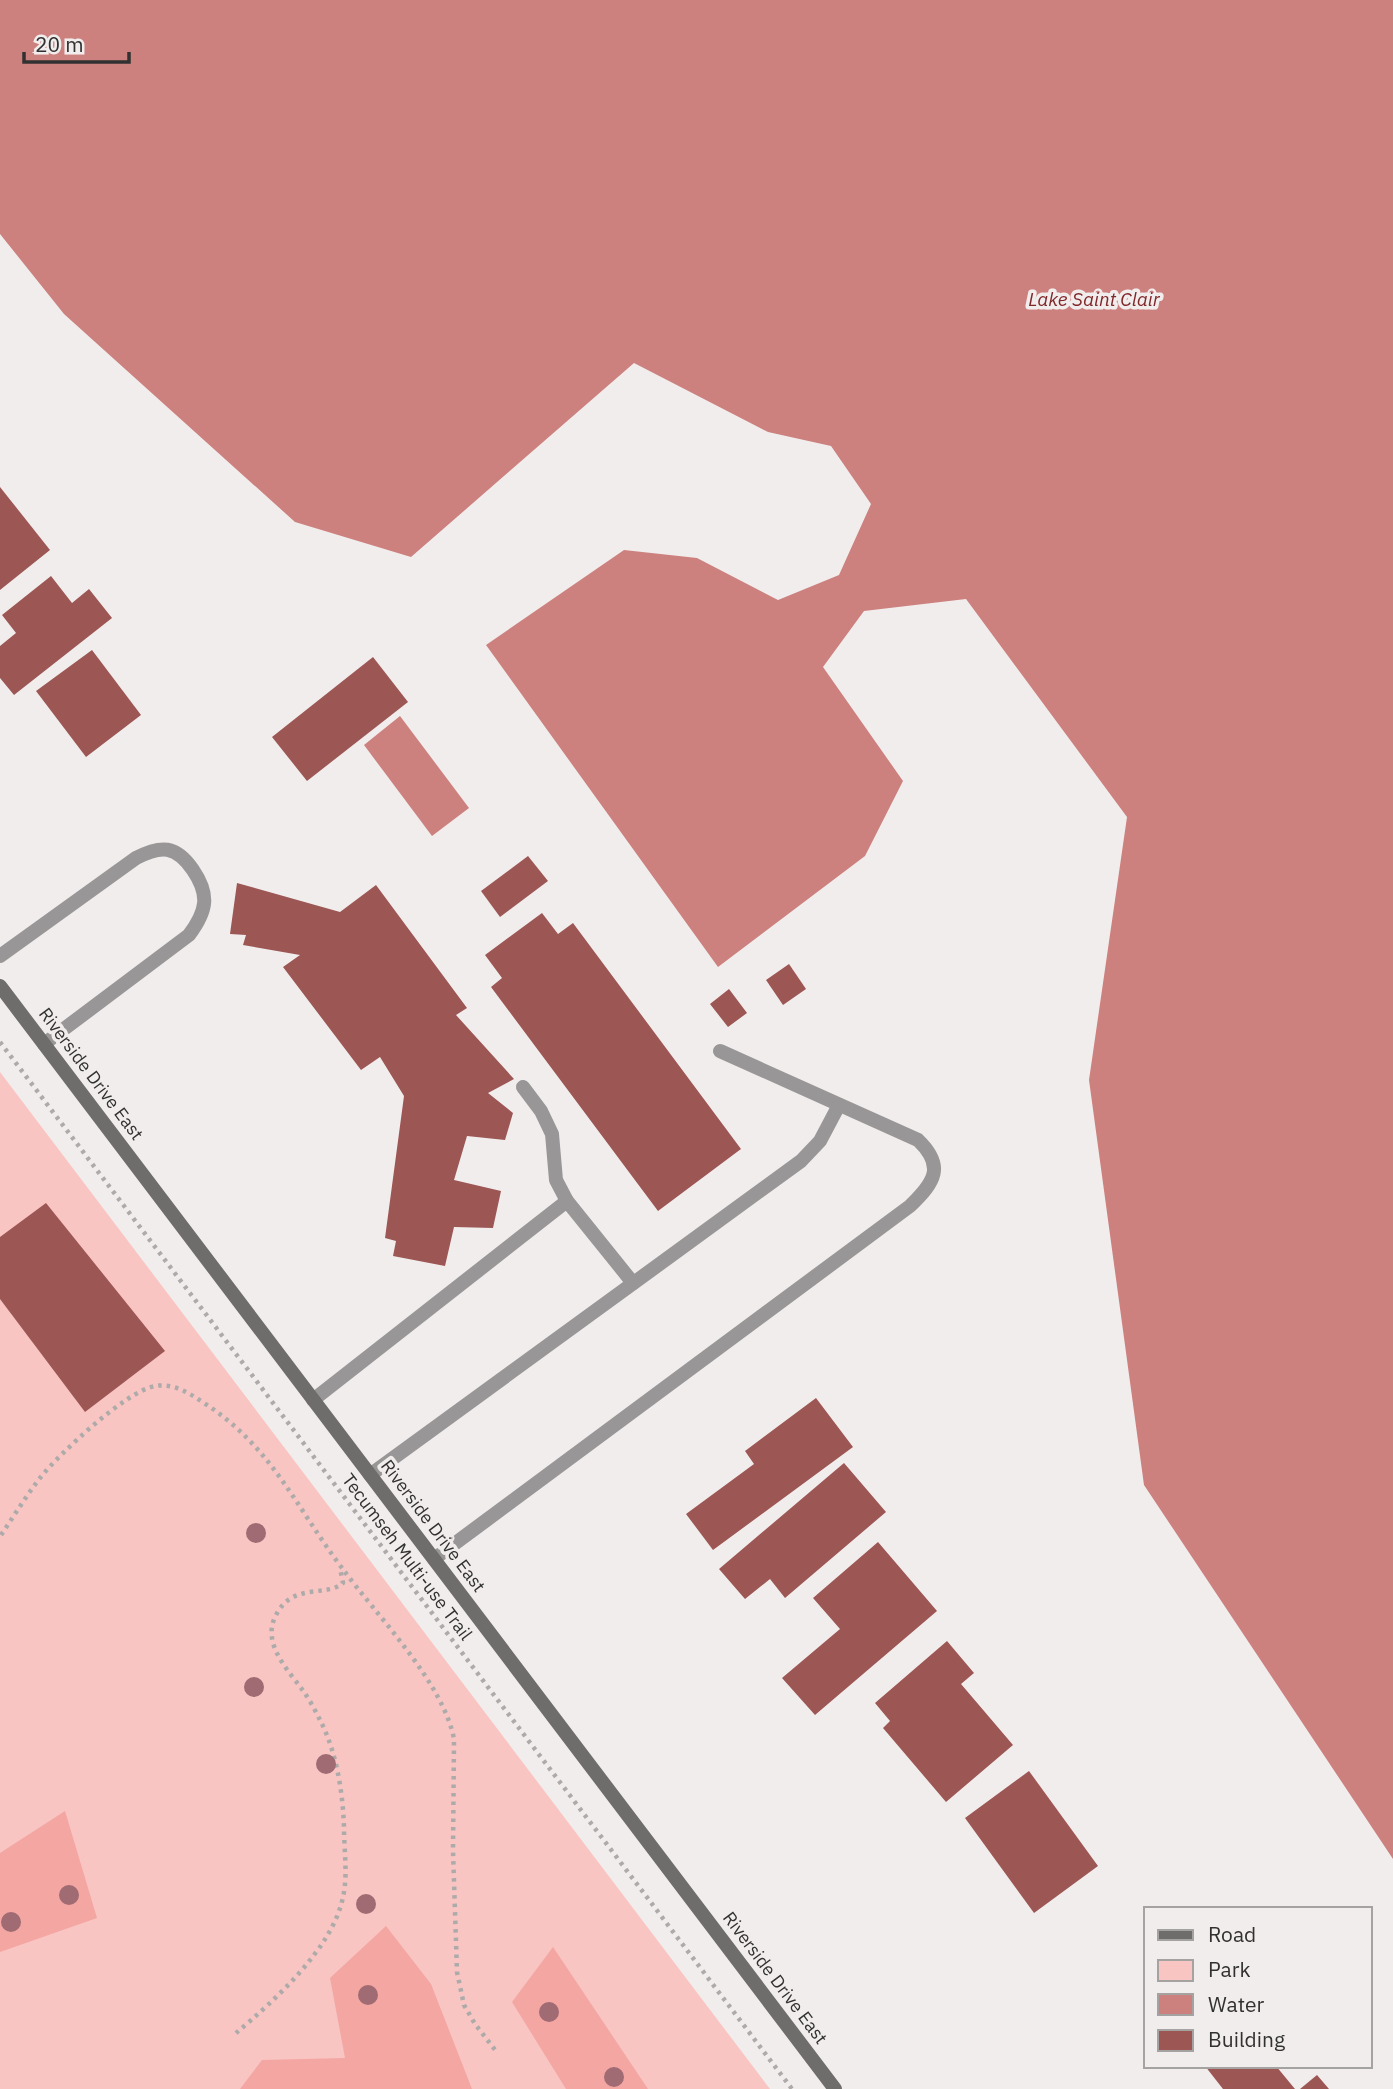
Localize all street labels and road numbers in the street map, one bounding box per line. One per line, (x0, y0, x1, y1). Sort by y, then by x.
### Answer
street label: Riverside Drive East (34, 1003, 149, 1145)
street label: Riverside Drive East (376, 1455, 491, 1597)
street label: Tecumseh Multi-use Trail (337, 1469, 478, 1645)
street label: Riverside Drive East (718, 1907, 833, 2049)

